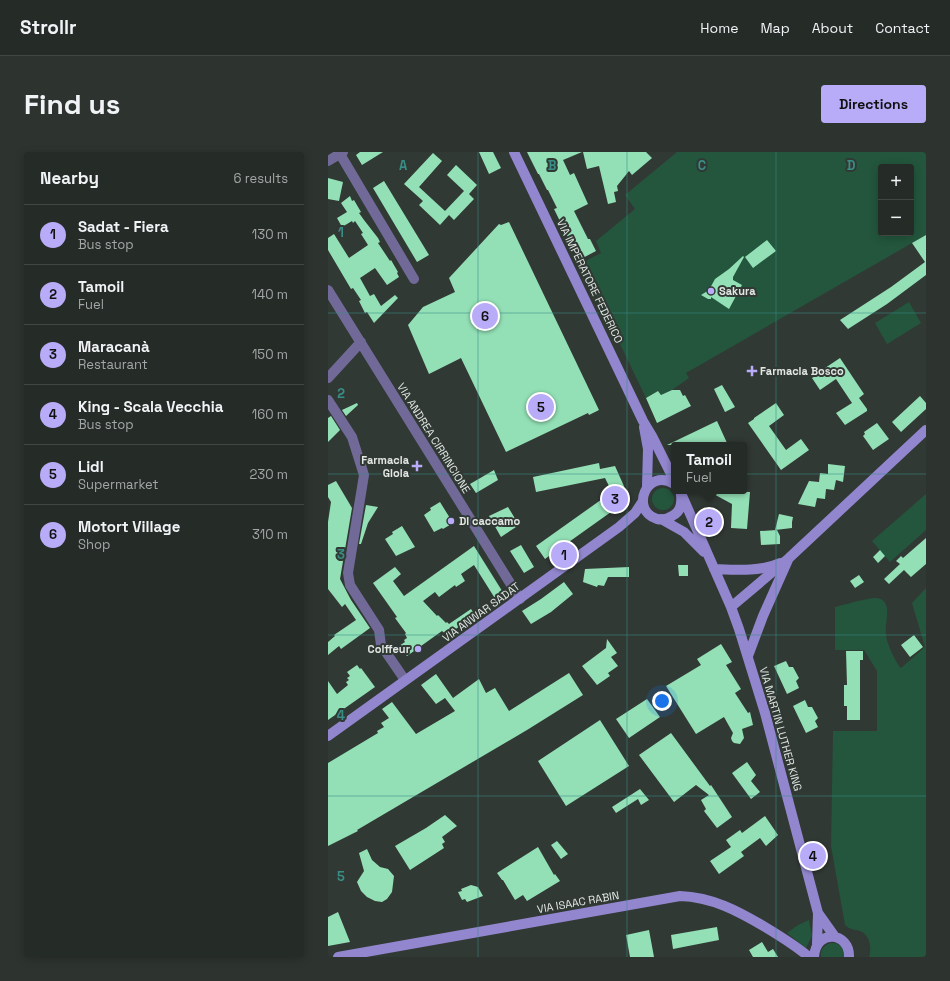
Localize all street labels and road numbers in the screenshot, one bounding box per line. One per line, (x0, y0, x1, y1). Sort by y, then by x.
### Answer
street label: VIA IMPERATORE FEDERICO (554, 217, 626, 345)
street label: VIA ANDREA CIRRINCIONE (394, 380, 474, 496)
street label: VIA ANWAR SADAT (439, 579, 523, 645)
street label: VIA MARTIN LUTHER KING (757, 665, 805, 793)
street label: VIA ISAAC RABIN (536, 888, 620, 916)

